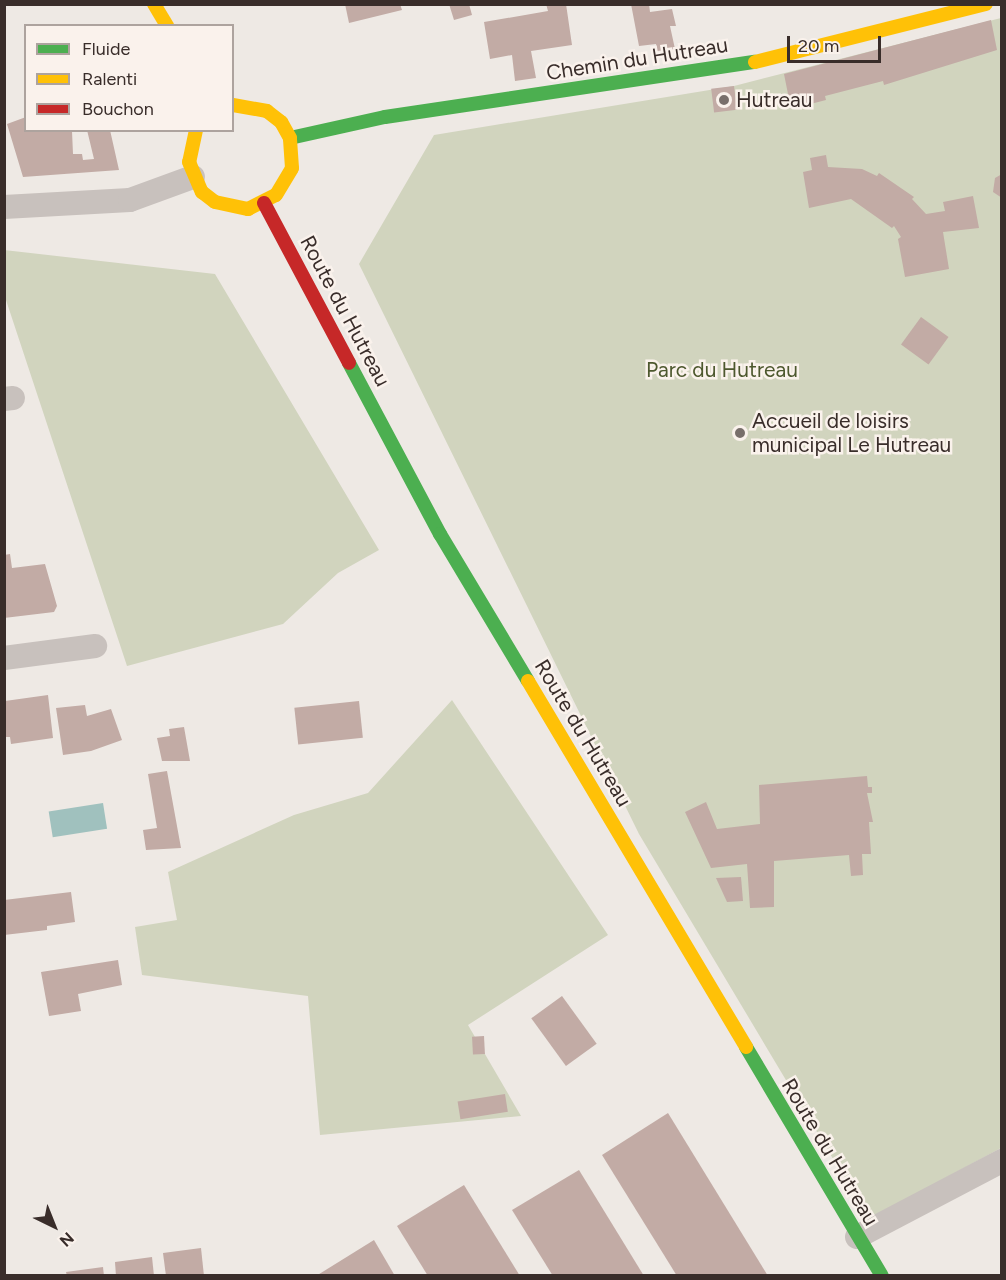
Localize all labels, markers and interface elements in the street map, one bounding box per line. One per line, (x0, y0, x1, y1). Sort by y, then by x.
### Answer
legend (24, 24, 234, 132)
scale bar (790, 24, 884, 62)
street label: Chemin du Hutreau (544, 32, 730, 86)
text: 20 m (798, 35, 839, 57)
text: Fluide (82, 38, 130, 60)
text: Ralenti (82, 68, 137, 90)
place label: Hutreau (736, 87, 812, 113)
marker: Hutreau (717, 93, 731, 107)
text: Bouchon (82, 98, 154, 120)
street label: Route du Hutreau (295, 231, 395, 391)
park label: Parc du Hutreau (646, 357, 798, 383)
place label: Accueil de loisirs municipal Le Hutreau (752, 408, 951, 458)
marker: Accueil de loisirs municipal Le Hutreau (733, 426, 747, 440)
street label: Route du Hutreau (529, 655, 637, 811)
street label: Route du Hutreau (776, 1074, 884, 1230)
north arrow (24, 1196, 84, 1256)
text: N (56, 1228, 78, 1251)

